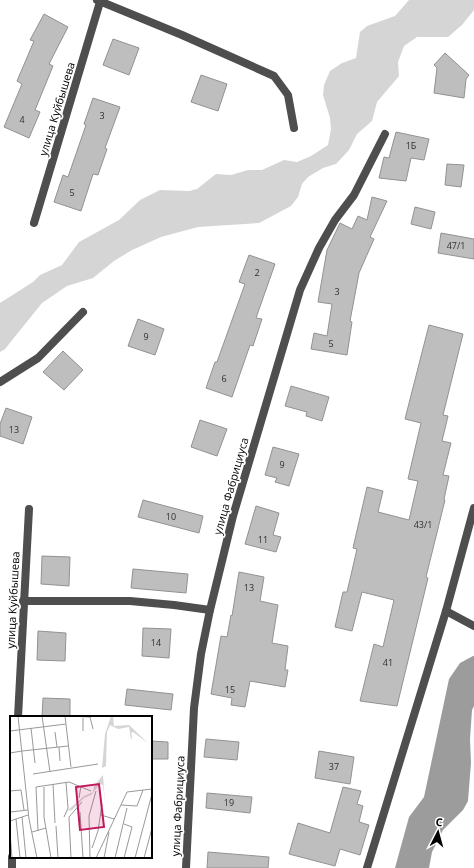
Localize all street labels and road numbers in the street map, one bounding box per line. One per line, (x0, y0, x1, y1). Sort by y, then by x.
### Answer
street label: улица Куйбышева (35, 60, 78, 158)
street label: улица Фабрициуса (209, 435, 252, 536)
street label: улица Куйбышева (2, 551, 23, 649)
street label: улица Фабрициуса (167, 755, 188, 857)

